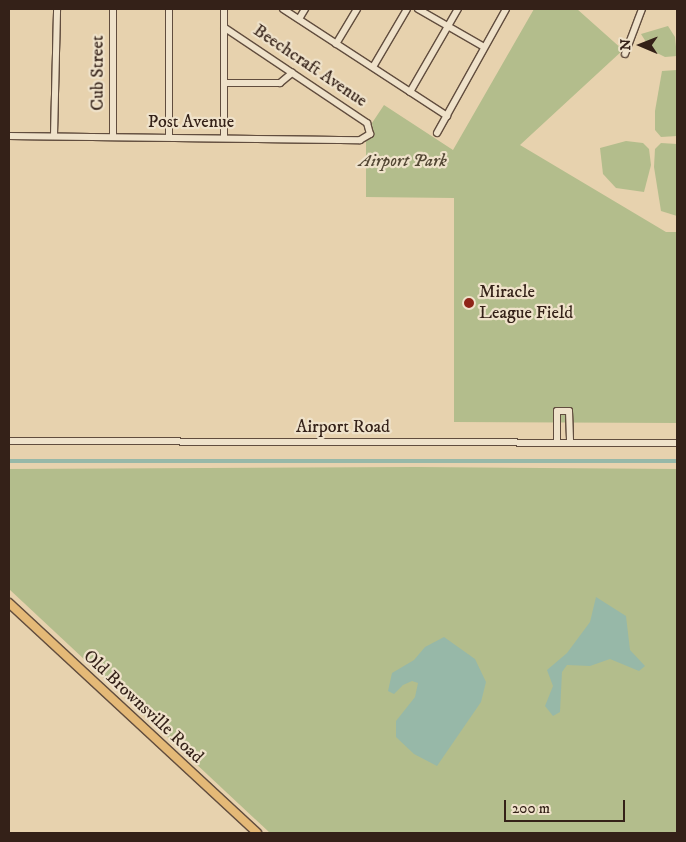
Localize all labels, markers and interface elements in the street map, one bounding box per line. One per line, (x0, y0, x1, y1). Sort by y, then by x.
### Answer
street label: Beechcraft Avenue (249, 20, 371, 112)
north arrow (616, 20, 666, 70)
street label: Cub Street (87, 35, 109, 111)
text: N (617, 39, 635, 51)
street label: Post Avenue (148, 111, 234, 133)
park label: Airport Park (359, 150, 447, 172)
place label: Miracle League Field (479, 282, 573, 324)
marker: Miracle League Field (463, 297, 475, 309)
street label: Airport Road (296, 416, 390, 438)
street label: Old Brownsville Road (78, 646, 208, 768)
scale bar (506, 790, 627, 822)
text: 200 m (512, 799, 550, 818)

